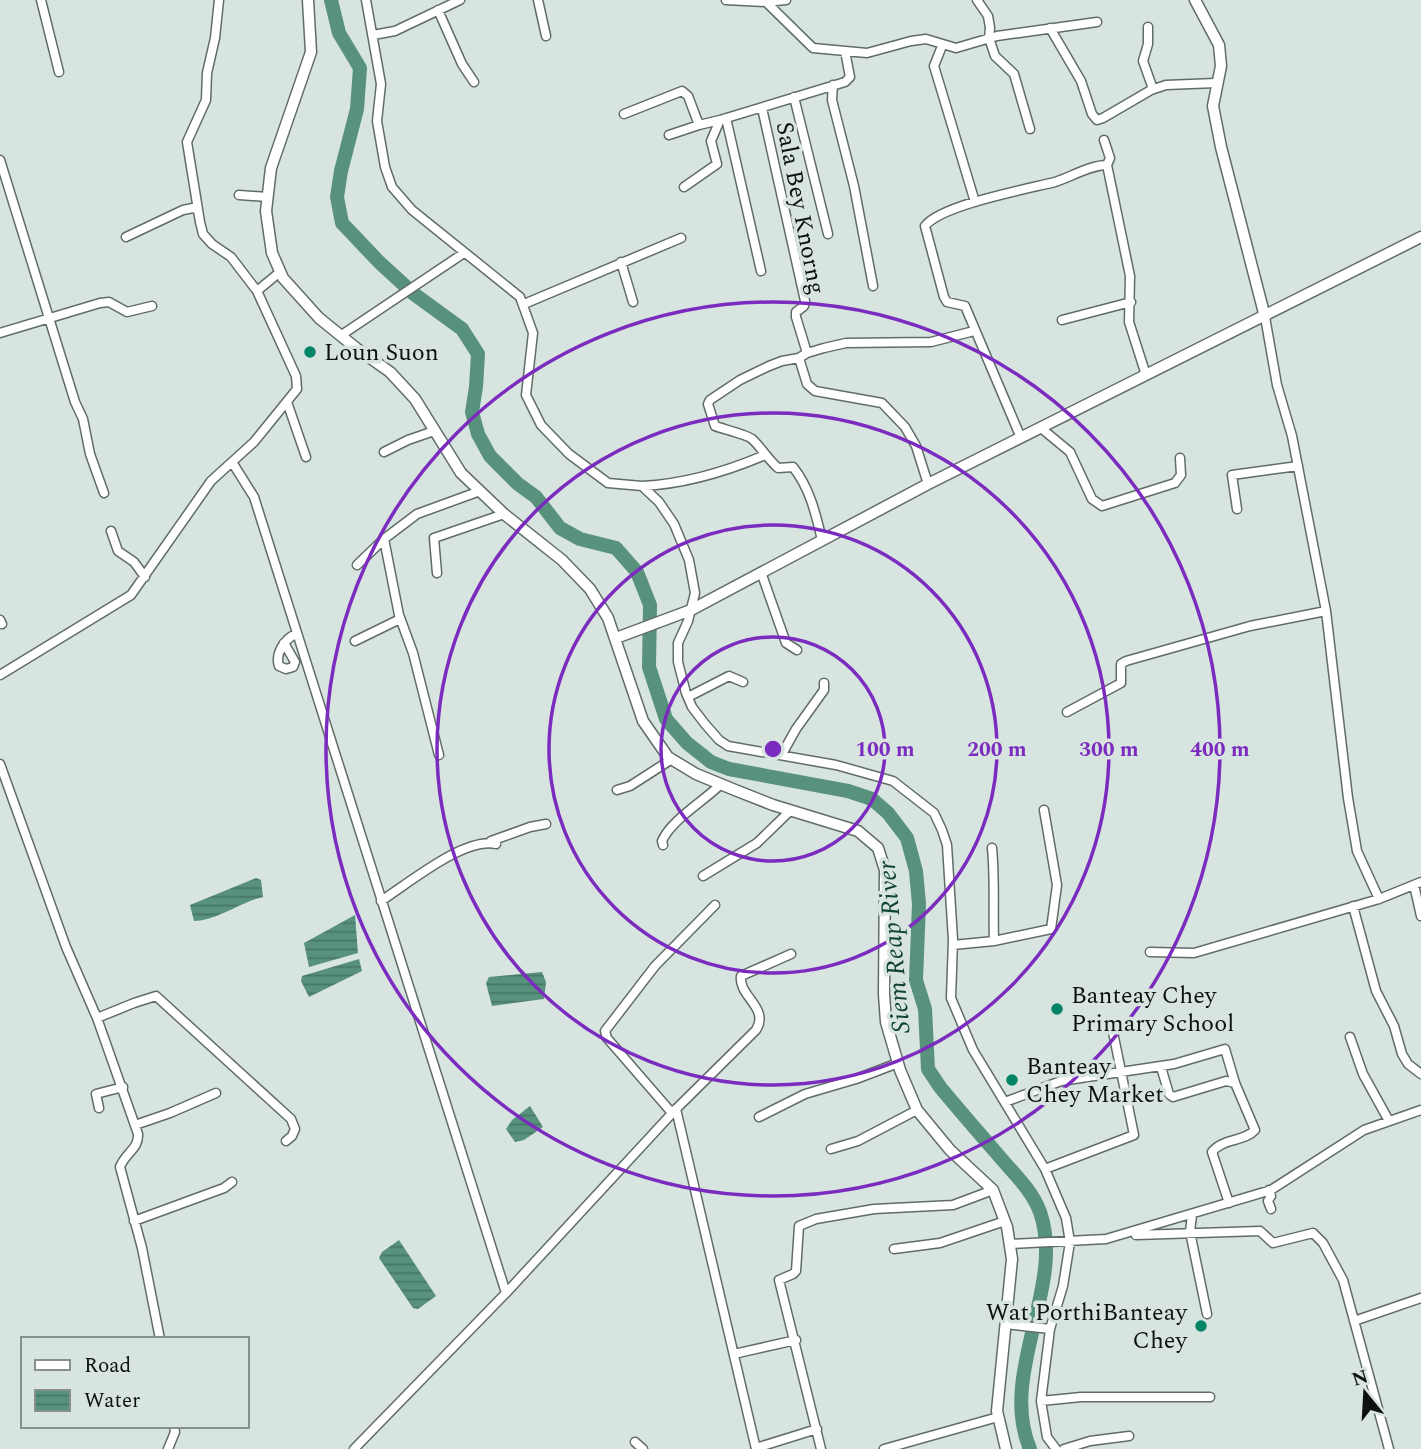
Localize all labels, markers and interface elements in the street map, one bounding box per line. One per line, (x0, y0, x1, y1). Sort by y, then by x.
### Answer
street label: Sala Bey Knorng (766, 119, 834, 298)
place label: Loun Suon (324, 335, 439, 371)
marker: Loun Suon (302, 344, 318, 360)
text: 100 m (855, 734, 915, 766)
text: 200 m (967, 734, 1027, 766)
text: 300 m (1079, 734, 1139, 766)
text: 400 m (1190, 734, 1250, 766)
centre of rings (761, 737, 785, 761)
water label: Siem Reap River (866, 858, 921, 1035)
place label: Banteay Chey Primary School (1071, 978, 1234, 1042)
marker: Banteay Chey Primary School (1049, 1001, 1065, 1017)
place label: Banteay Chey Market (1026, 1049, 1164, 1113)
marker: Banteay Chey Market (1004, 1072, 1020, 1088)
place label: Wat PorthiBanteay Chey (986, 1295, 1188, 1359)
marker: Wat PorthiBanteay Chey (1193, 1318, 1209, 1334)
legend (21, 1337, 248, 1428)
text: Road (84, 1350, 131, 1382)
north arrow (1330, 1358, 1400, 1428)
text: N (1348, 1362, 1372, 1394)
text: Water (84, 1385, 140, 1417)

